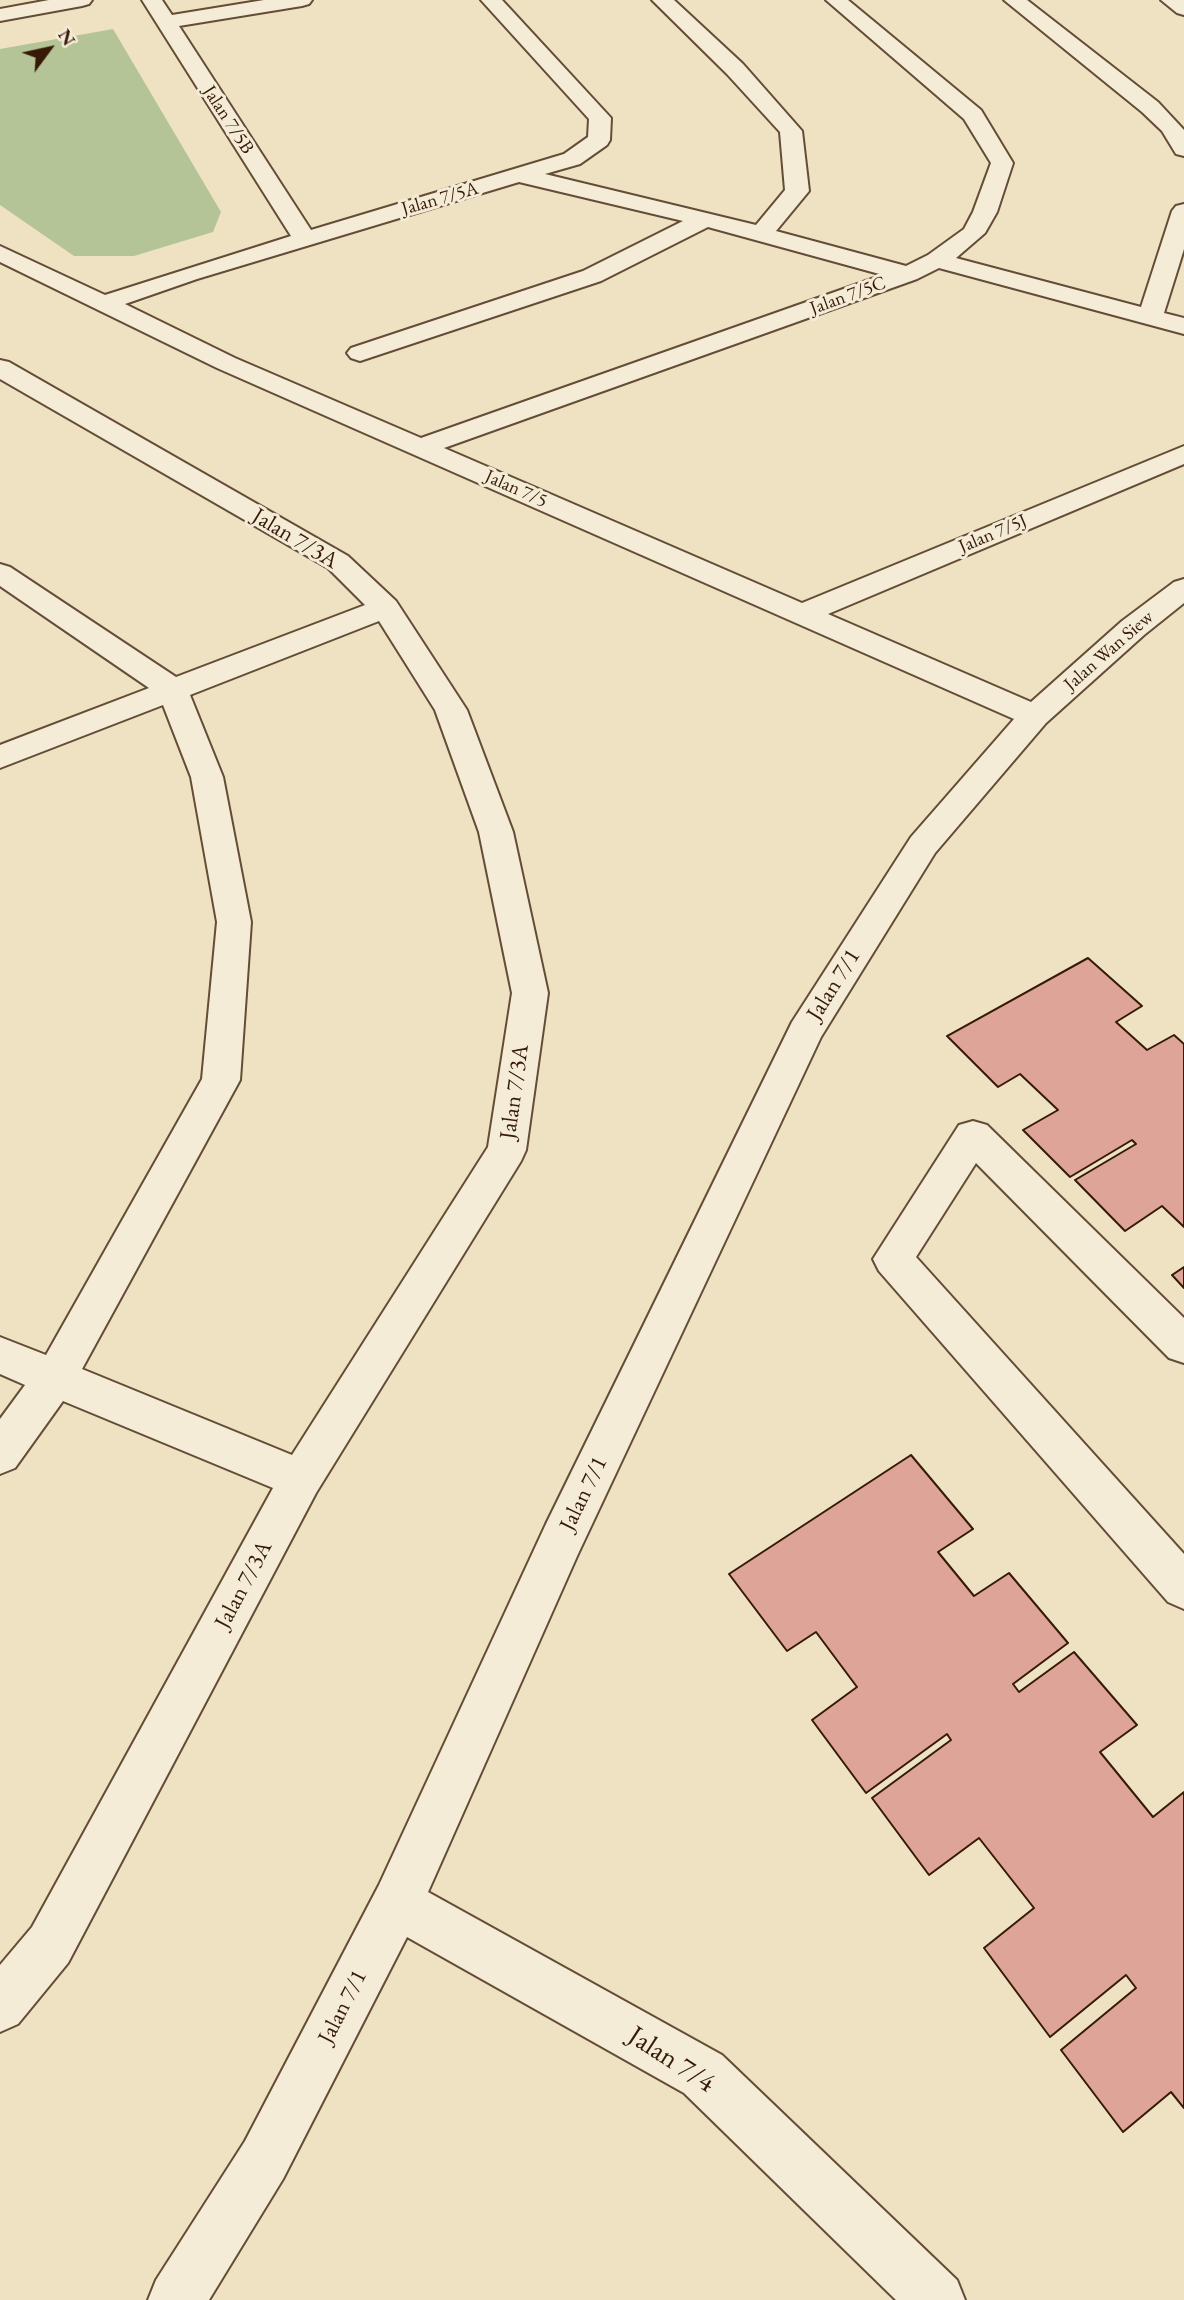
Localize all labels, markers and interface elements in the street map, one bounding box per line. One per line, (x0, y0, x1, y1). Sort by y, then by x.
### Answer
north arrow (14, 14, 84, 84)
text: N (52, 24, 82, 51)
street label: Jalan 7/5B (197, 82, 259, 158)
street label: Jalan 7/5A (399, 177, 481, 221)
street label: Jalan 7/5C (807, 272, 889, 320)
street label: Jalan 7/5 (481, 465, 551, 513)
street label: Jalan 7/3A (247, 503, 343, 575)
street label: Jalan 7/5J (955, 509, 1031, 559)
street label: Jalan Wan Siew (1060, 606, 1158, 696)
street label: Jalan 7/1 (801, 944, 867, 1026)
street label: Jalan 7/3A (495, 1043, 535, 1141)
street label: Jalan 7/1 (554, 1452, 614, 1536)
street label: Jalan 7/3A (209, 1536, 279, 1634)
street label: Jalan 7/1 (313, 1965, 373, 2049)
street label: Jalan 7/4 (621, 2019, 721, 2101)

